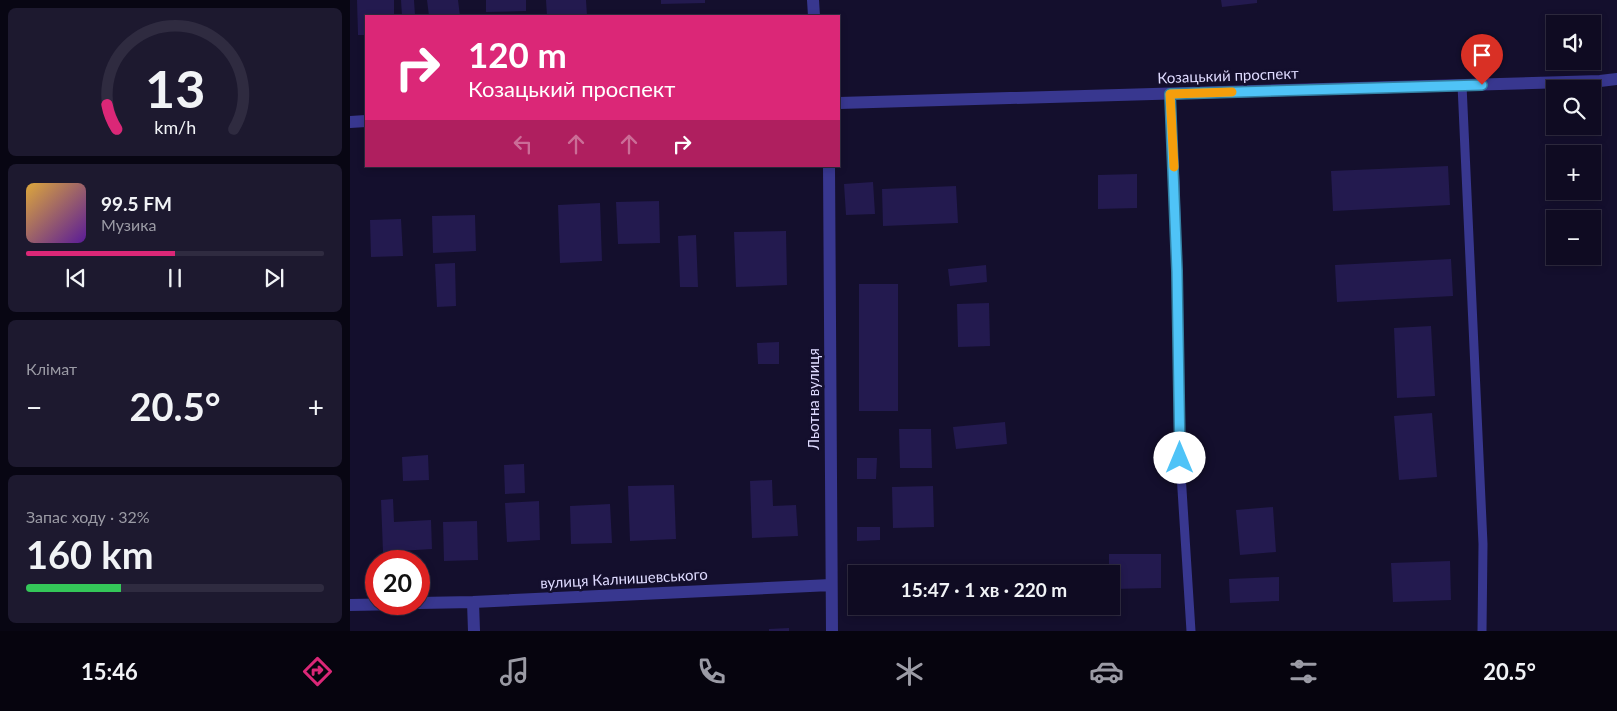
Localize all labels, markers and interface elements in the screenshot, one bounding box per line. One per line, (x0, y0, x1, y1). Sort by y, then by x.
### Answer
map controls (1546, 15, 1601, 265)
button: sound (1546, 15, 1601, 70)
text: 120 m (468, 33, 567, 75)
pin (1461, 34, 1503, 85)
icon: right (385, 35, 450, 100)
icon: arrive (1468, 41, 1496, 69)
text: 13 (145, 57, 205, 119)
street label: Козацький проспект (1157, 64, 1299, 86)
text: Козацький проспект (468, 75, 675, 102)
button: search (1546, 80, 1601, 135)
text: km/h (154, 116, 196, 138)
icon: left (509, 130, 537, 158)
icon: ahead (562, 130, 590, 158)
icon: ahead (615, 130, 643, 158)
icon: right (668, 130, 696, 158)
button: + (1546, 145, 1601, 200)
text: 99.5 FM (101, 192, 172, 215)
button: − (1546, 210, 1601, 265)
text: Музика (101, 215, 157, 234)
icon: previous (62, 264, 90, 292)
icon: pause (161, 264, 189, 292)
icon: next (260, 264, 288, 292)
street label: Льотна вулиця (804, 348, 822, 451)
text: Клімат (26, 359, 77, 378)
text: 20.5° (130, 383, 220, 429)
text: − (26, 390, 42, 424)
text: + (308, 390, 324, 424)
position arrow (1153, 431, 1205, 483)
text: Запас ходу · 32% (26, 507, 150, 526)
text: 160 km (26, 531, 154, 577)
speed limit sign: 20 (365, 550, 430, 615)
street label: вулиця Калнишевського (540, 565, 708, 591)
text: 15:47 · 1 хв · 220 m (901, 578, 1067, 601)
icon: directions (300, 654, 335, 689)
icon: music (497, 654, 532, 689)
icon: phone (694, 654, 729, 689)
icon: climate (892, 654, 927, 689)
icon: car (1089, 654, 1124, 689)
icon: filters (1286, 654, 1321, 689)
text: 15:46 (81, 658, 138, 685)
text: 20.5° (1483, 658, 1536, 685)

